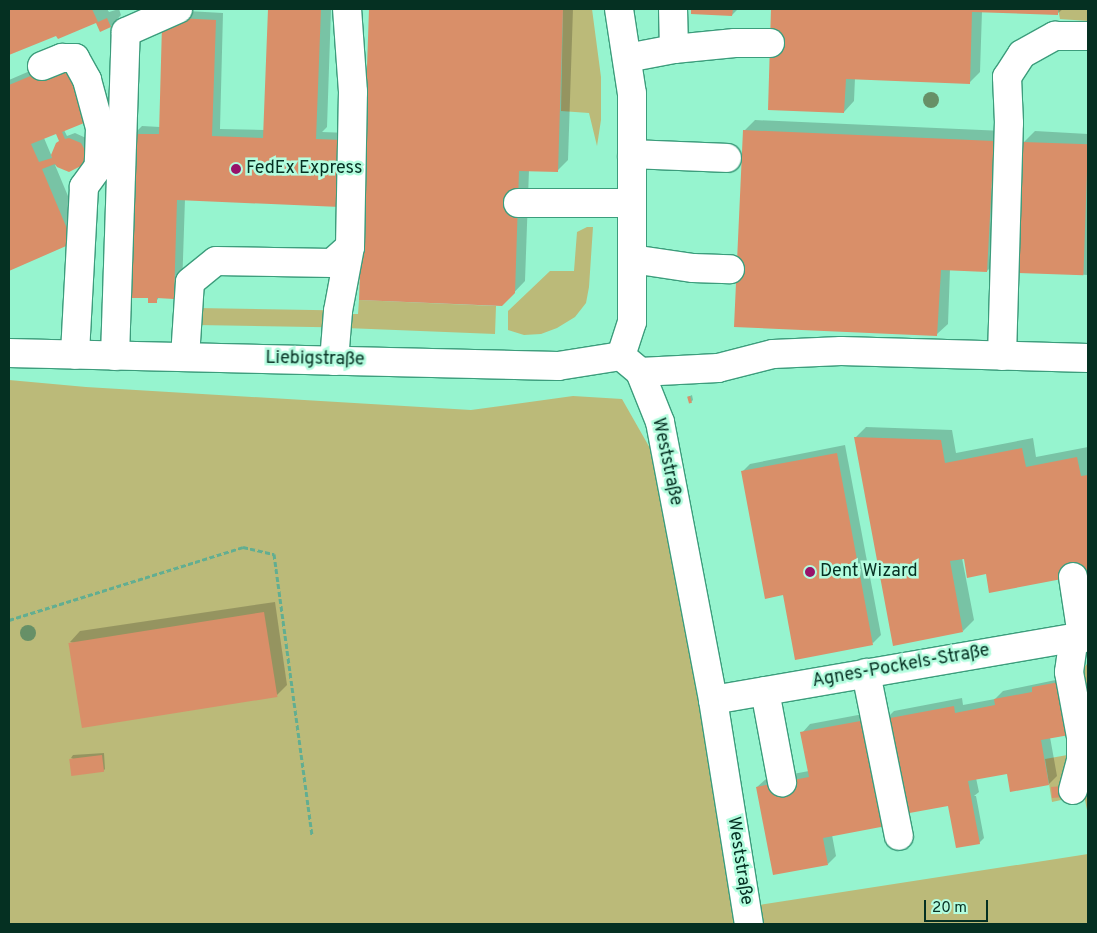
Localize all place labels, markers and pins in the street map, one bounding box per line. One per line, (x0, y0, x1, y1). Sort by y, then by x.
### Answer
place label: FedEx Express (246, 158, 362, 180)
marker: FedEx Express (230, 163, 242, 175)
place label: Dent Wizard (820, 561, 918, 583)
marker: Dent Wizard (804, 566, 816, 578)

